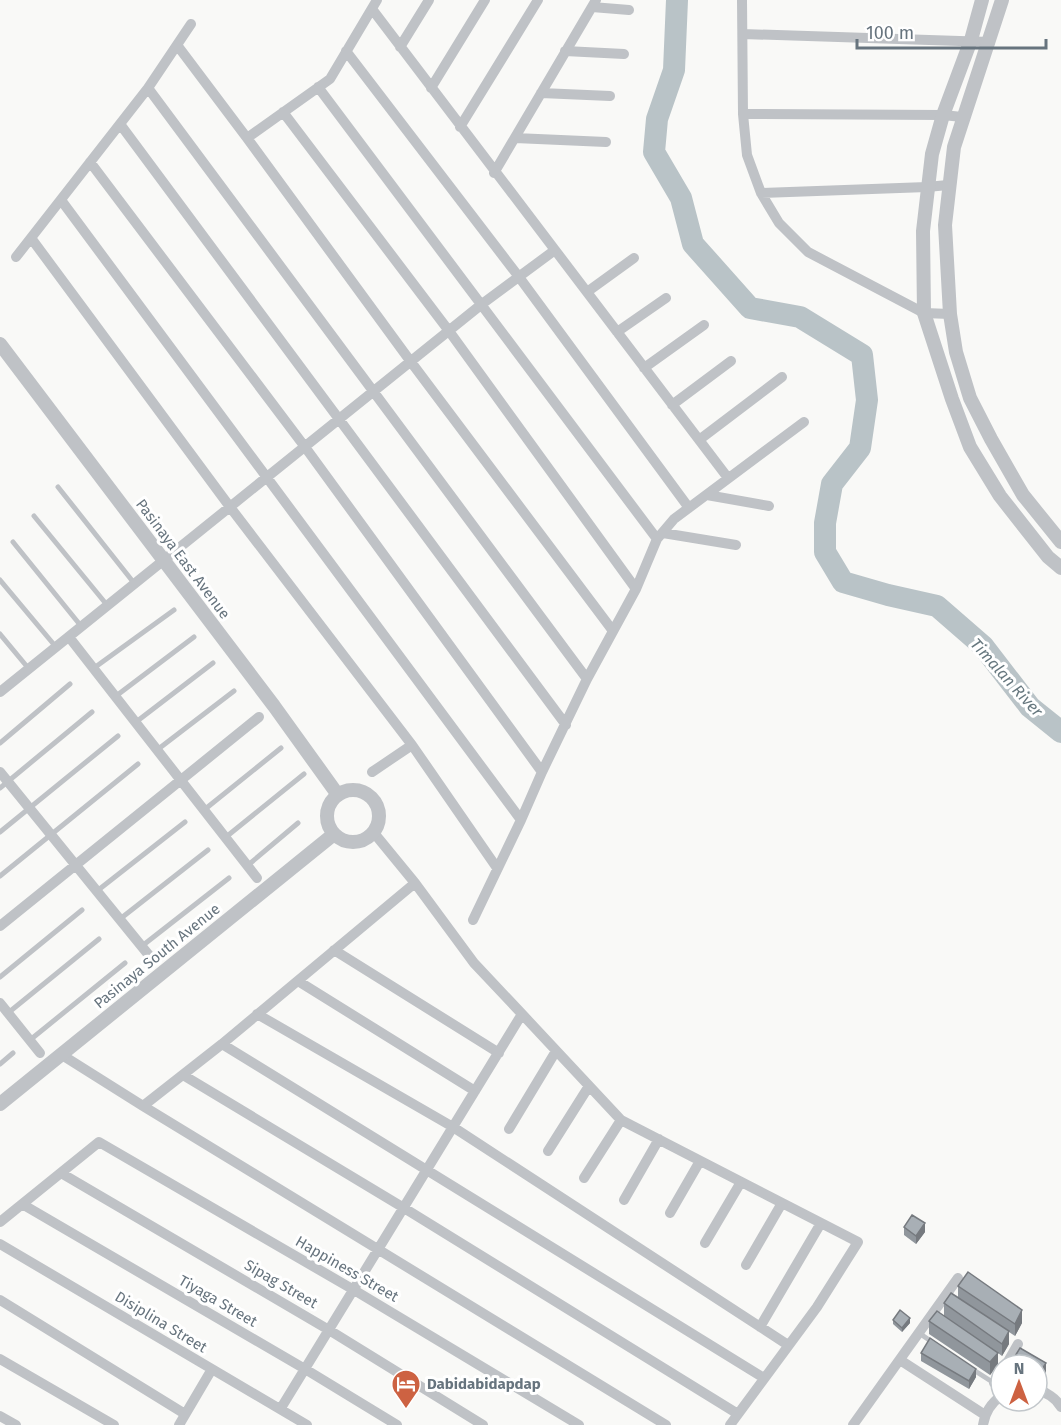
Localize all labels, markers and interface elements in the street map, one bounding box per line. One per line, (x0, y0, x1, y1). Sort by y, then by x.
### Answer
scale bar (857, 12, 1046, 50)
text: 100 m (866, 22, 914, 44)
street label: Pasinaya East Avenue (132, 496, 234, 622)
water label: Timalan River (967, 634, 1047, 721)
street label: Pasinaya South Avenue (90, 900, 224, 1012)
street label: Happiness Street (292, 1232, 402, 1306)
street label: Sipag Street (241, 1256, 321, 1312)
street label: Tiyaga Street (176, 1271, 261, 1331)
street label: Disiplina Street (112, 1287, 211, 1357)
north arrow (989, 1353, 1049, 1413)
text: N (1014, 1359, 1024, 1378)
hotel icon: Dabidabidapdap (390, 1368, 422, 1410)
place label: Dabidabidapdap (427, 1375, 541, 1393)

